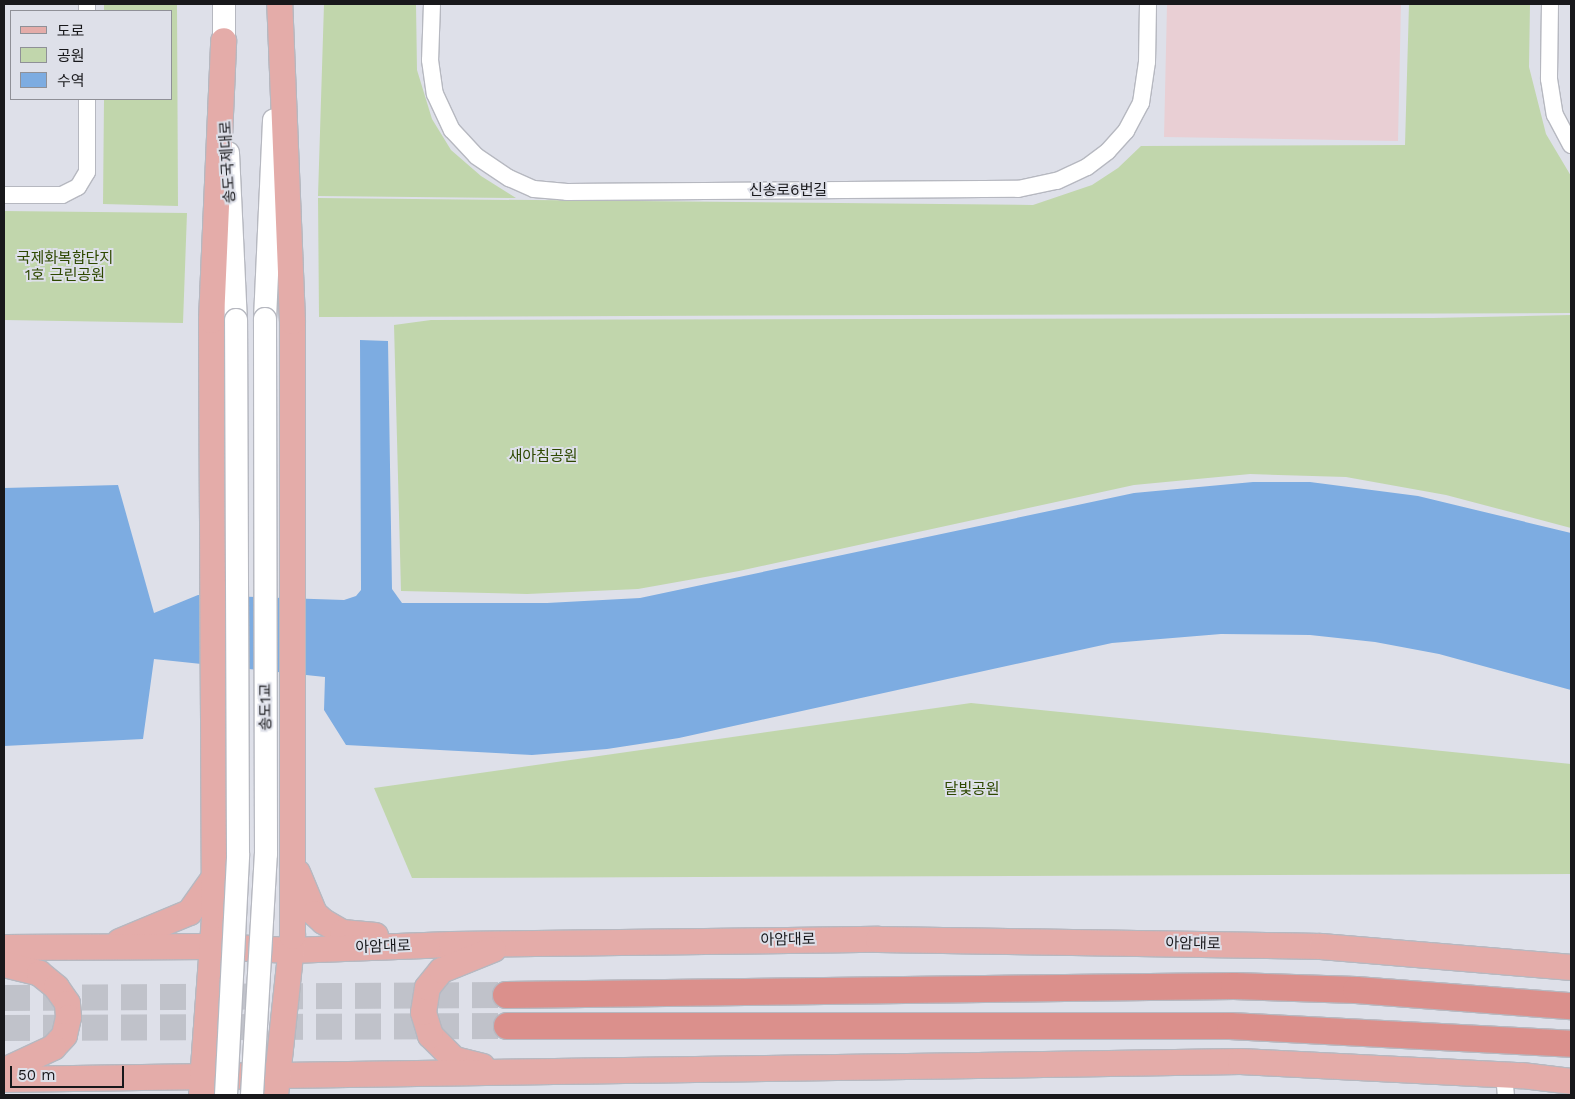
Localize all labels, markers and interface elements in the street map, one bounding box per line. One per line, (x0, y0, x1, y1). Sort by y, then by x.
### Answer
legend (10, 10, 172, 100)
text: 도로 (57, 22, 85, 40)
text: 공원 (57, 47, 85, 65)
text: 수역 (57, 72, 85, 90)
street label: 송도국제대로 (217, 120, 239, 204)
street label: 신송로6번길 (749, 182, 827, 200)
park label: 국제화복합단지 1호 근린공원 (17, 249, 113, 284)
park label: 새아침공원 (509, 448, 577, 466)
street label: 송도1교 (257, 683, 275, 731)
park label: 달빛공원 (944, 781, 1000, 799)
street label: 아암대로 (760, 931, 816, 949)
street label: 아암대로 (1165, 935, 1221, 953)
street label: 아암대로 (355, 937, 411, 957)
scale bar (12, 1056, 126, 1088)
text: 50 m (18, 1066, 55, 1084)

